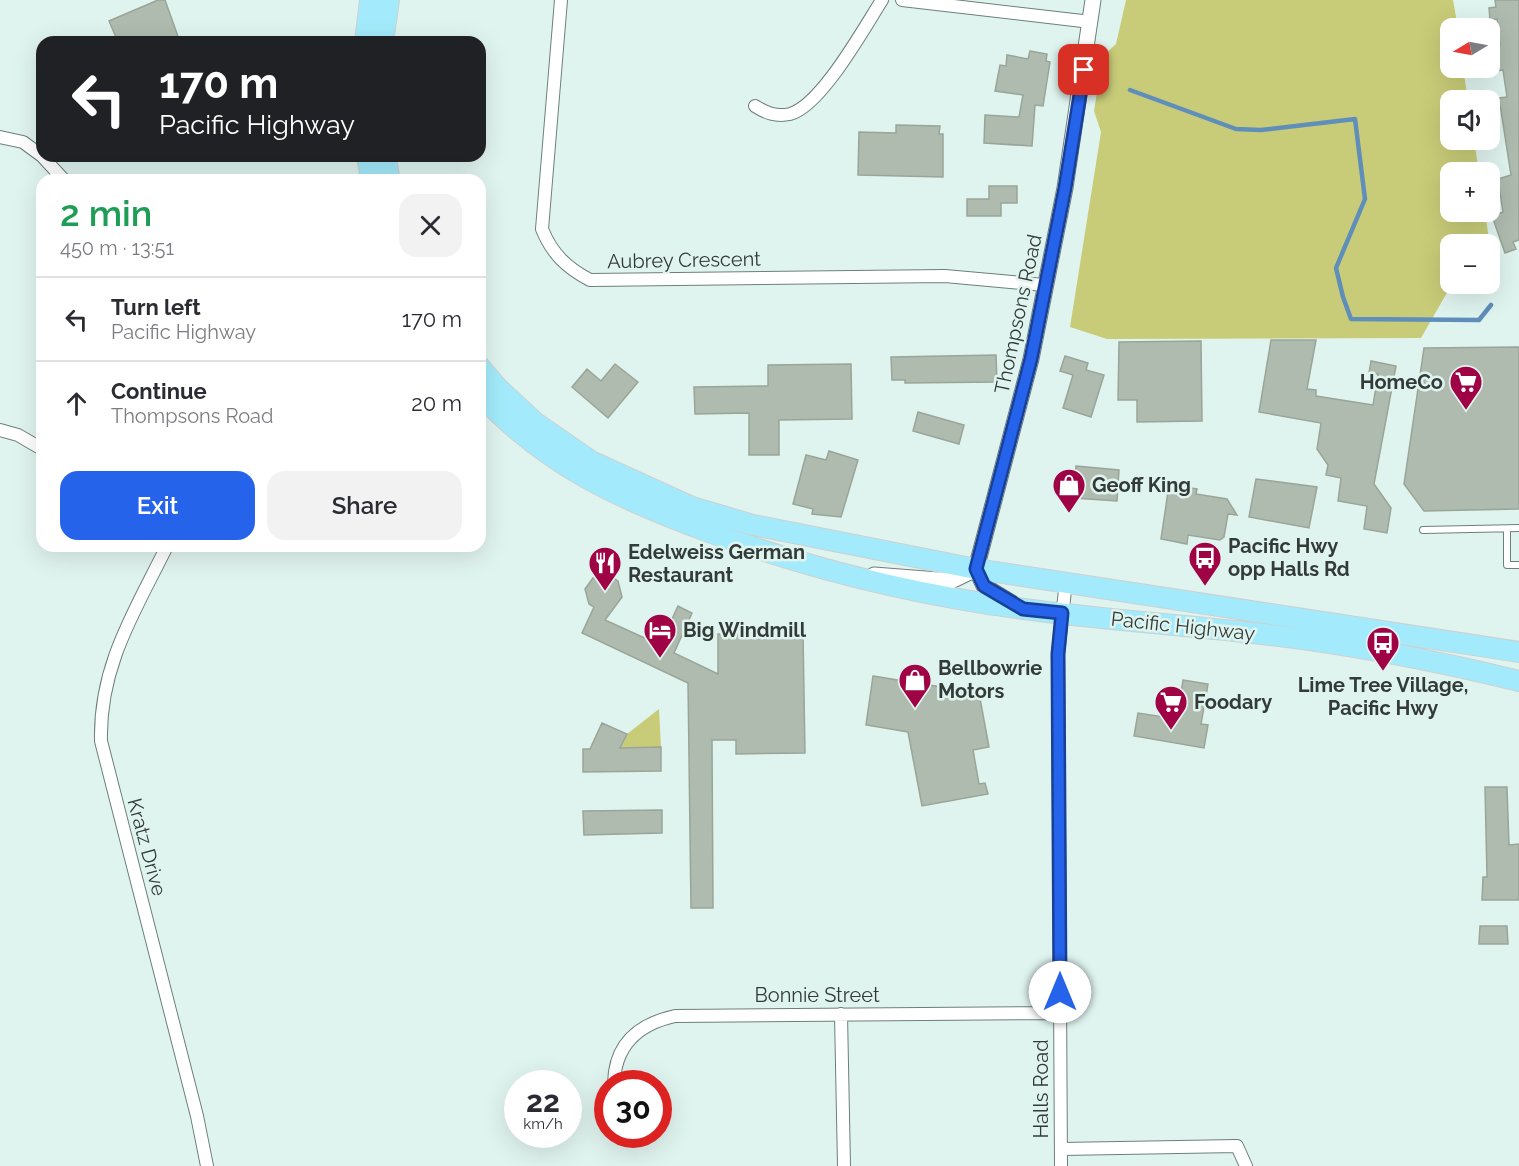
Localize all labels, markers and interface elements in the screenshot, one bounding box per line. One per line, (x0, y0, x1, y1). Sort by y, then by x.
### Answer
north arrow (1440, 18, 1500, 78)
map controls (1440, 18, 1500, 294)
pin (1058, 44, 1109, 95)
icon: arrive (1067, 53, 1100, 86)
text: 170 m (159, 59, 278, 108)
icon: left (60, 60, 138, 138)
button: sound (1440, 90, 1500, 150)
text: Pacific Highway (159, 109, 355, 140)
button: + (1440, 162, 1500, 222)
text: 2 min (60, 192, 152, 234)
button: close (399, 194, 462, 257)
street label: Thompsons Road (989, 232, 1047, 396)
button: − (1440, 234, 1500, 294)
text: 450 m · 13:51 (60, 236, 174, 260)
street label: Aubrey Crescent (607, 247, 761, 273)
text: Turn left (111, 294, 201, 320)
icon: left (60, 303, 93, 336)
text: 170 m (402, 306, 462, 332)
text: Pacific Highway (111, 320, 256, 344)
supermarket icon: HomeCo (1448, 364, 1484, 411)
place label: HomeCo (1360, 370, 1443, 394)
text: Continue (111, 378, 207, 404)
icon: ahead (60, 387, 93, 420)
text: 20 m (411, 390, 462, 416)
text: Thompsons Road (111, 404, 273, 428)
shop icon: Geoff King (1051, 467, 1087, 514)
button: Exit (60, 471, 255, 540)
button: Share (267, 471, 462, 540)
place label: Geoff King (1092, 473, 1191, 497)
place label: Pacific Hwy opp Halls Rd (1228, 534, 1350, 581)
place label: Edelweiss German Restaurant (628, 540, 805, 587)
bus stop icon: Pacific Hwy opp Halls Rd (1187, 540, 1223, 587)
restaurant icon: Edelweiss German Restaurant (587, 545, 623, 592)
street label: Pacific Highway (1110, 606, 1257, 646)
hotel icon: Big Windmill (642, 612, 678, 659)
place label: Big Windmill (683, 618, 807, 642)
bus stop icon: Lime Tree Village, Pacific Hwy (1365, 625, 1401, 672)
place label: Bellbowrie Motors (938, 656, 1042, 703)
shop icon: Bellbowrie Motors (897, 662, 933, 709)
place label: Lime Tree Village, Pacific Hwy (1298, 673, 1468, 720)
supermarket icon: Foodary (1153, 684, 1189, 731)
place label: Foodary (1194, 690, 1272, 714)
street label: Kratz Drive (122, 796, 172, 899)
position arrow (1028, 960, 1092, 1024)
street label: Bonnie Street (754, 983, 880, 1007)
street label: Halls Road (1029, 1039, 1053, 1139)
speed limit sign: 30 (594, 1070, 672, 1148)
text: 22 (526, 1084, 560, 1119)
text: km/h (523, 1115, 563, 1133)

